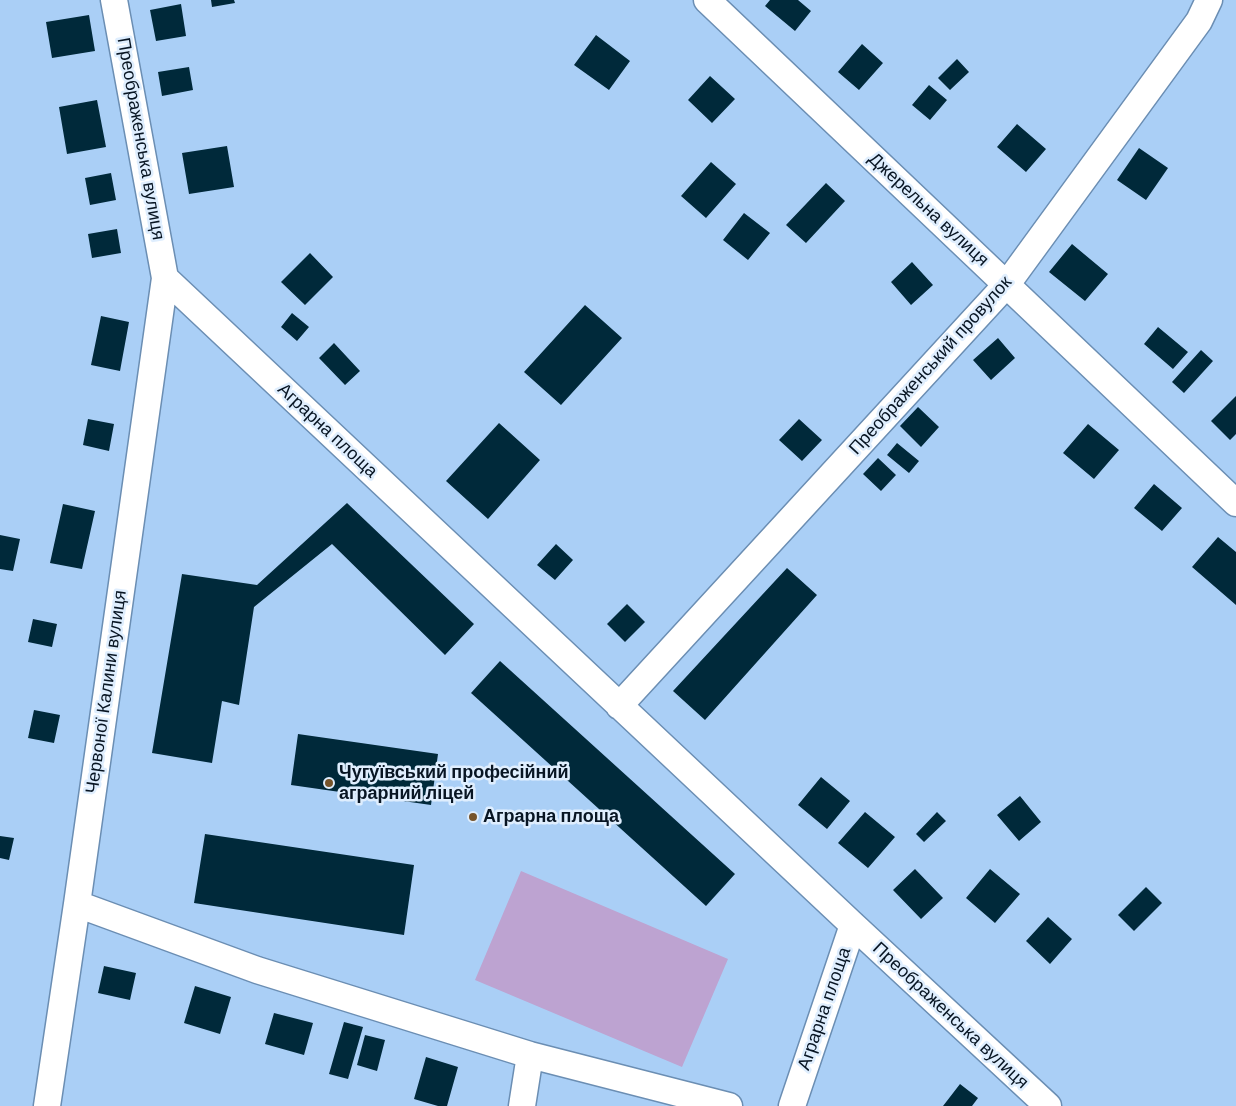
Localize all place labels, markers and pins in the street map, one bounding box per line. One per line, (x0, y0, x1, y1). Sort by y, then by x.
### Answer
place label: Чугуївський професійний аграрний ліцей (339, 762, 569, 804)
marker: Чугуївський професійний аграрний ліцей (323, 777, 335, 789)
place label: Аграрна площа (483, 806, 619, 828)
marker: Аграрна площа (467, 811, 479, 823)

